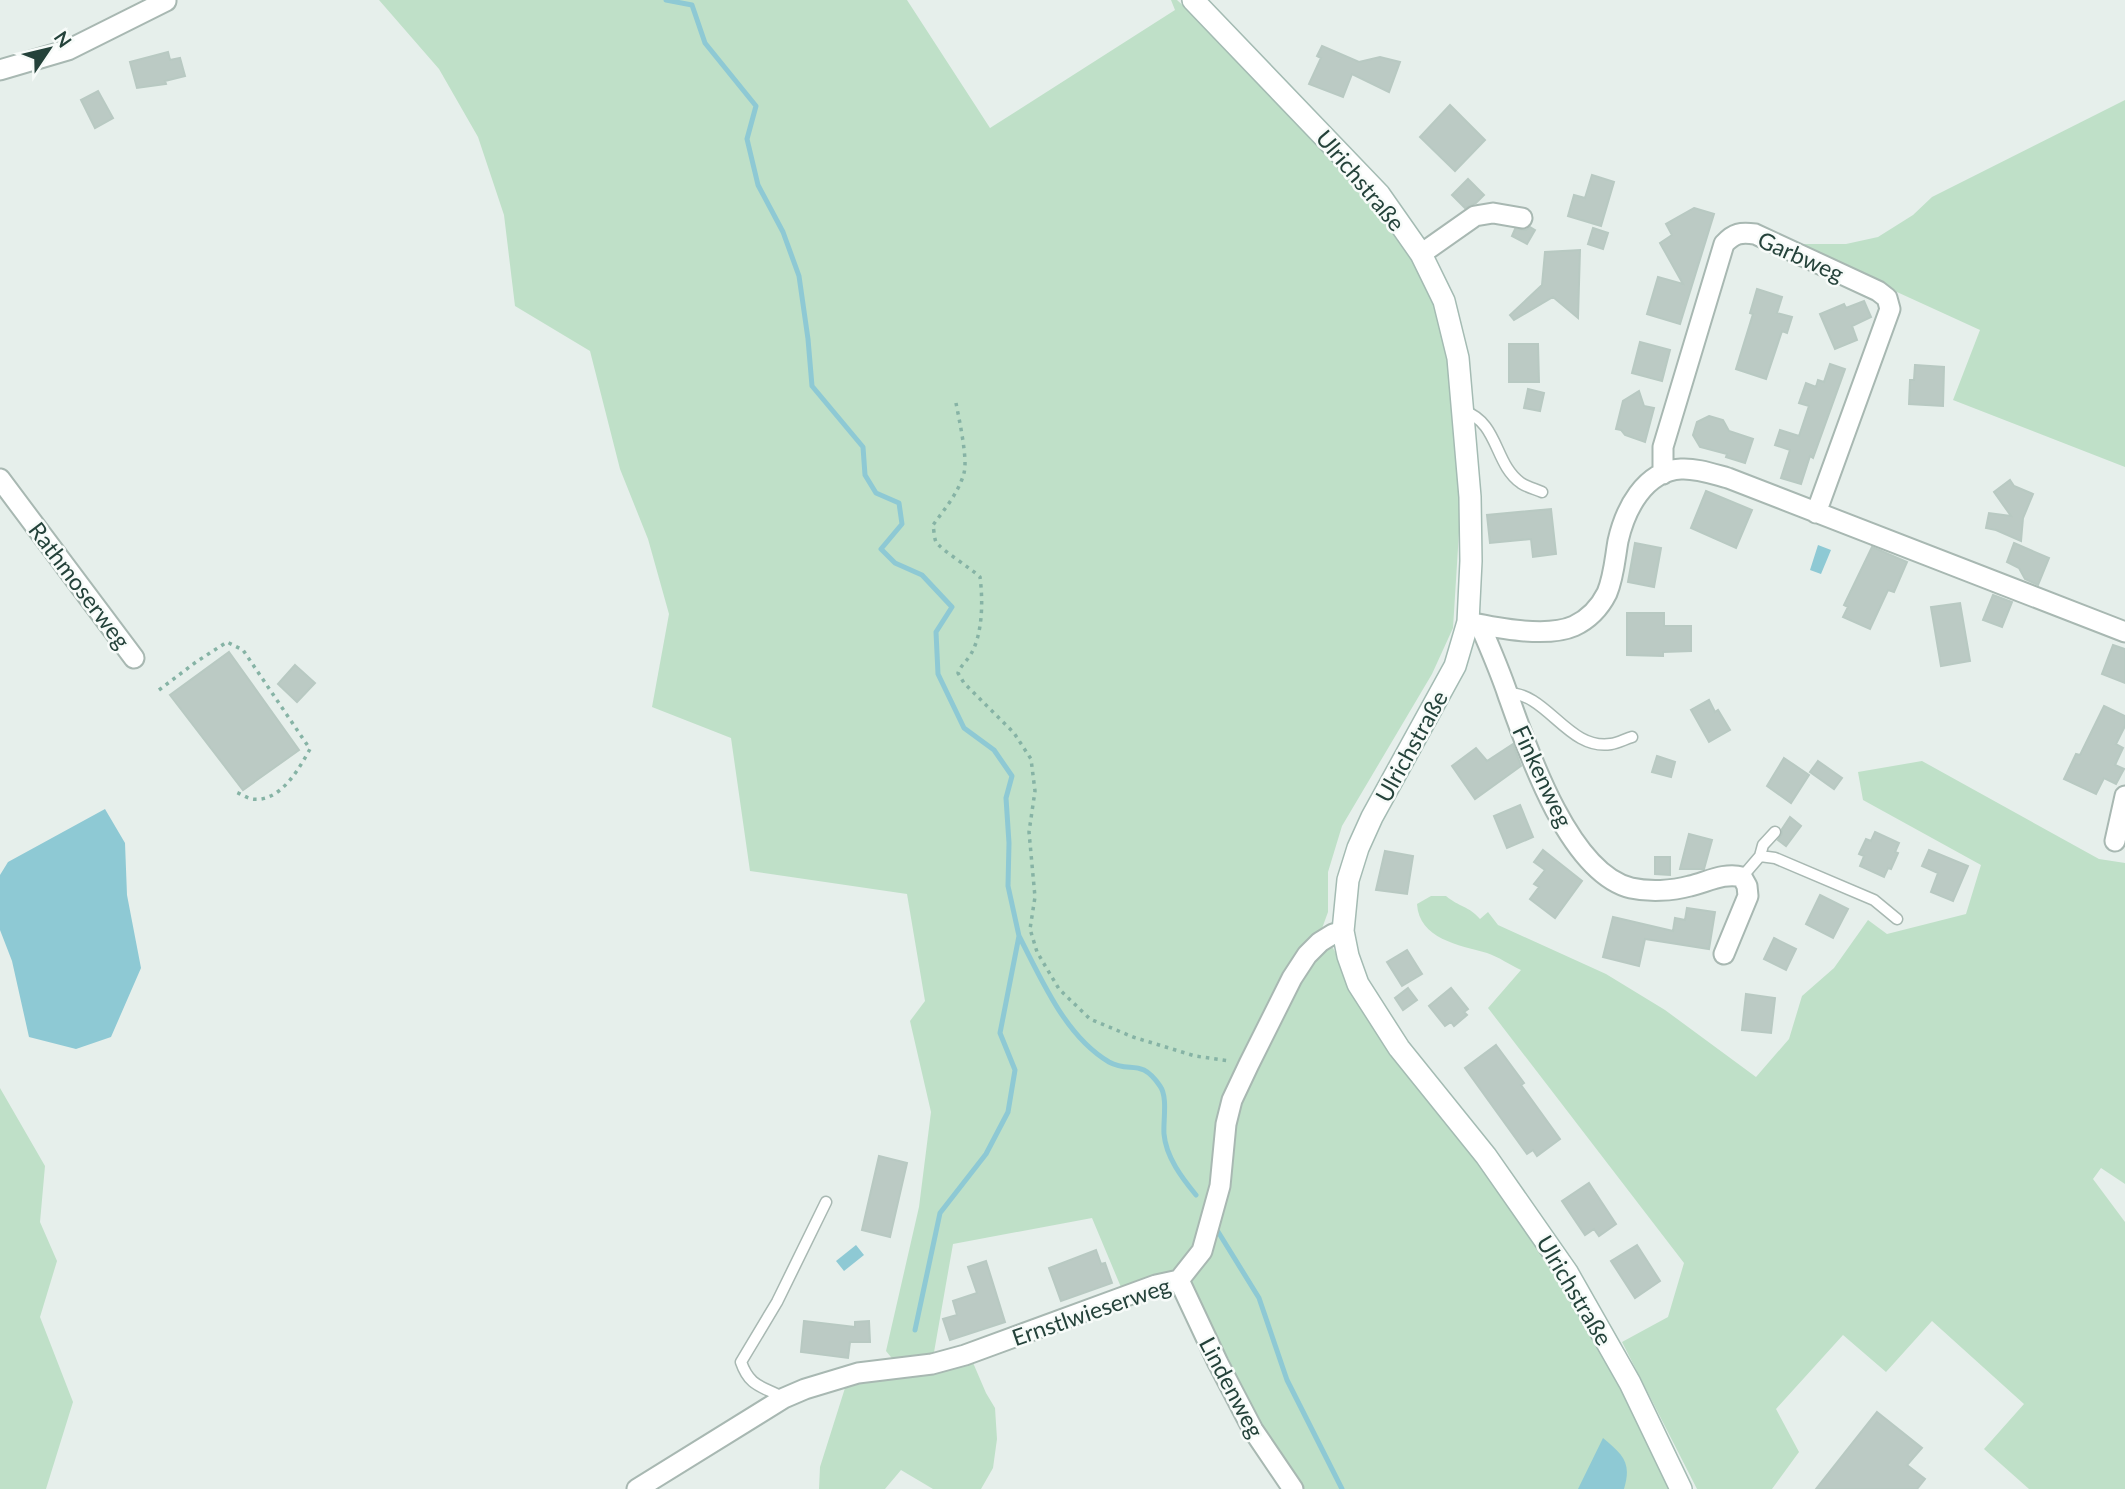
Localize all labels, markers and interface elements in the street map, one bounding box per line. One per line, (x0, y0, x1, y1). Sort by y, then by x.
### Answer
north arrow (14, 14, 84, 84)
text: N (50, 26, 77, 52)
street label: Ulrichstraße (1311, 124, 1411, 236)
street label: Garbweg (1754, 225, 1848, 287)
street label: Rathmoserweg (23, 516, 137, 654)
street label: Ulrichstraße (1369, 685, 1453, 807)
street label: Finkenweg (1507, 721, 1579, 831)
street label: Ulrichstraße (1531, 1230, 1619, 1350)
street label: Ernstlwieserweg (1008, 1271, 1174, 1351)
street label: Lindenweg (1194, 1332, 1270, 1442)

